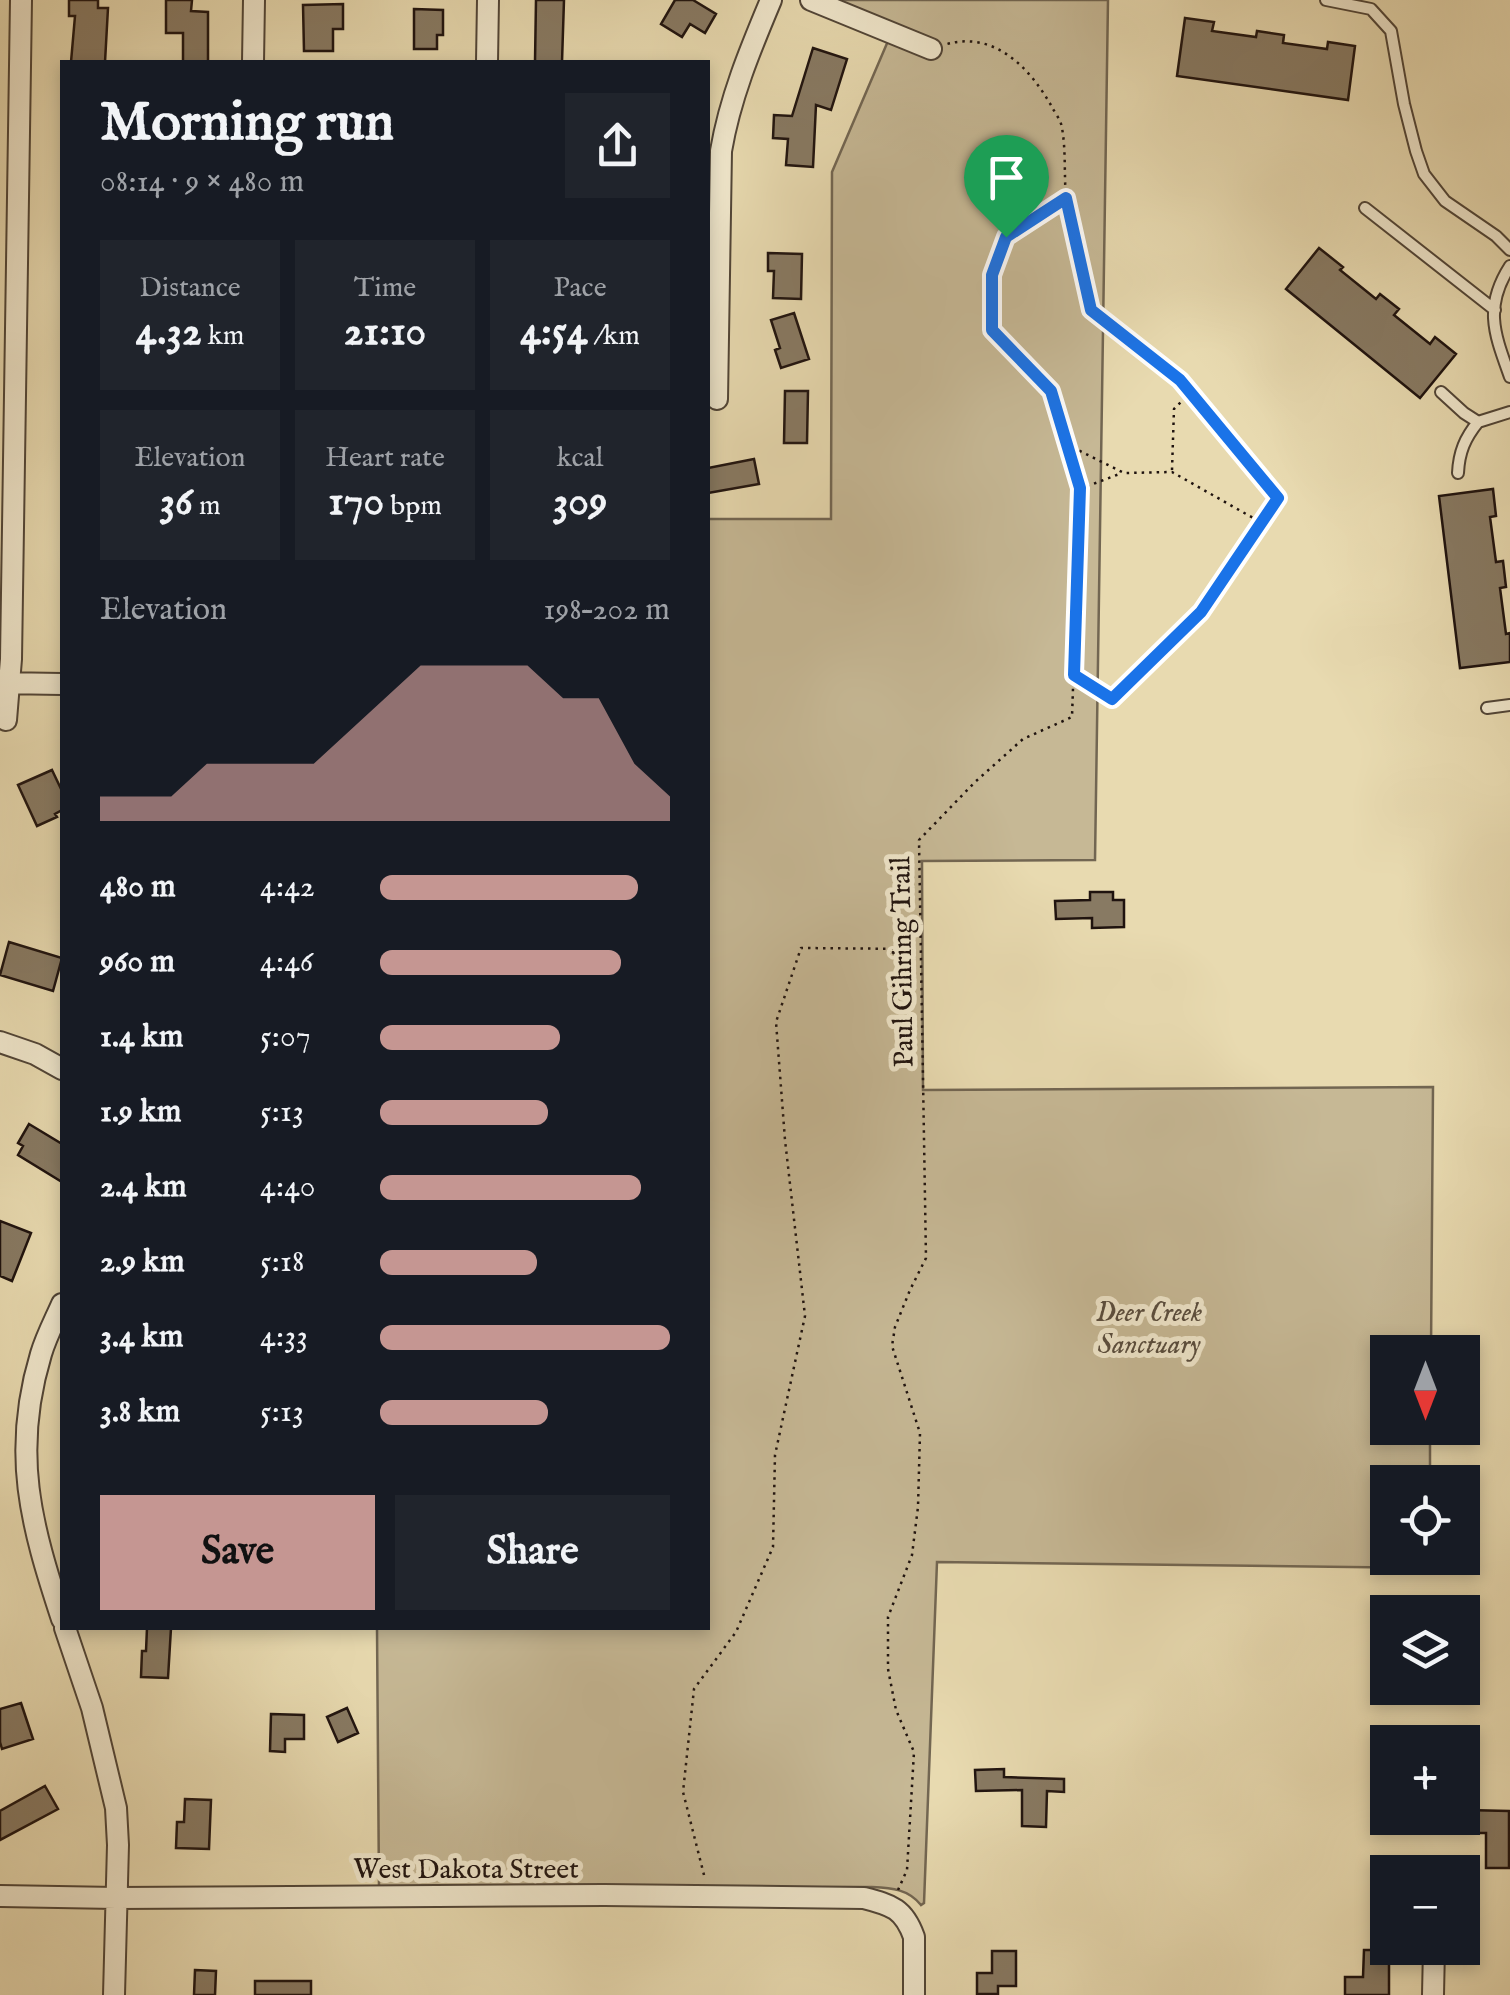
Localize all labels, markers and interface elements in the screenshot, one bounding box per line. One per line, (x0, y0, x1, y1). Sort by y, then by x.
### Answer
text: Morning run (100, 89, 394, 159)
button: share (565, 93, 670, 198)
pin (964, 135, 1049, 238)
icon: arrive (979, 150, 1034, 205)
text: 08:14 · 9 × 480 m (100, 162, 304, 203)
text: Distance (139, 271, 241, 306)
text: Time (354, 271, 416, 306)
text: Pace (554, 271, 606, 306)
text: 4.32 (136, 306, 202, 359)
text: 21:10 (344, 306, 426, 359)
text: 4:54 (520, 306, 588, 359)
text: km (202, 319, 244, 354)
text: /km (588, 319, 640, 354)
text: Elevation (134, 441, 246, 476)
text: Heart rate (325, 441, 445, 476)
text: kcal (557, 441, 603, 476)
text: 36 (159, 476, 193, 529)
text: 170 (328, 476, 384, 529)
text: 309 (553, 476, 607, 529)
text: m (193, 489, 221, 524)
text: bpm (384, 489, 442, 524)
text: Elevation (100, 590, 227, 631)
text: 198–202 m (543, 590, 670, 631)
street label: Paul Gihring Trail (884, 856, 923, 1068)
text: 480 m (100, 867, 176, 908)
text: 4:42 (260, 867, 315, 908)
text: 960 m (100, 942, 175, 983)
text: 4:46 (260, 942, 313, 983)
text: 1.4 km (100, 1017, 184, 1058)
text: 5:07 (260, 1017, 311, 1058)
text: 1.9 km (100, 1092, 182, 1133)
text: 5:13 (260, 1092, 304, 1133)
text: 2.4 km (100, 1167, 187, 1208)
text: 4:40 (260, 1167, 316, 1208)
text: 2.9 km (100, 1242, 185, 1283)
text: 5:18 (260, 1242, 305, 1283)
park label: Deer Creek Sanctuary (1096, 1296, 1202, 1363)
text: 3.4 km (100, 1317, 184, 1358)
text: 4:33 (260, 1317, 308, 1358)
north arrow (1370, 1335, 1480, 1445)
map controls (1370, 1335, 1480, 1965)
text: 3.8 km (100, 1392, 180, 1433)
text: 5:13 (260, 1392, 304, 1433)
button: locate (1370, 1465, 1480, 1575)
button: Save (100, 1495, 375, 1610)
button: Share (395, 1495, 670, 1610)
button: layers (1370, 1595, 1480, 1705)
button: + (1370, 1725, 1480, 1835)
street label: West Dakota Street (353, 1853, 579, 1888)
button: − (1370, 1855, 1480, 1965)

